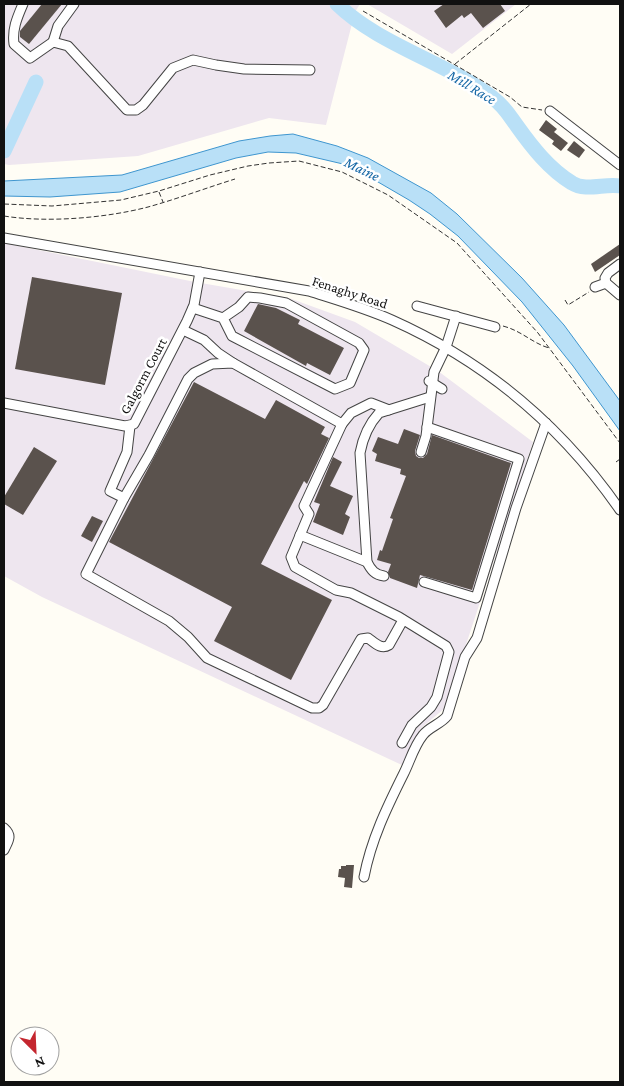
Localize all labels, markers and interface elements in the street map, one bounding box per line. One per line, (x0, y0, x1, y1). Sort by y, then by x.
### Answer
water label: Mill Race (444, 66, 499, 108)
water label: Maine (341, 153, 382, 184)
street label: Fenaghy Road (310, 272, 390, 312)
street label: Galgorm Court (116, 335, 170, 417)
north arrow (10, 1026, 60, 1076)
text: N (32, 1054, 48, 1072)

